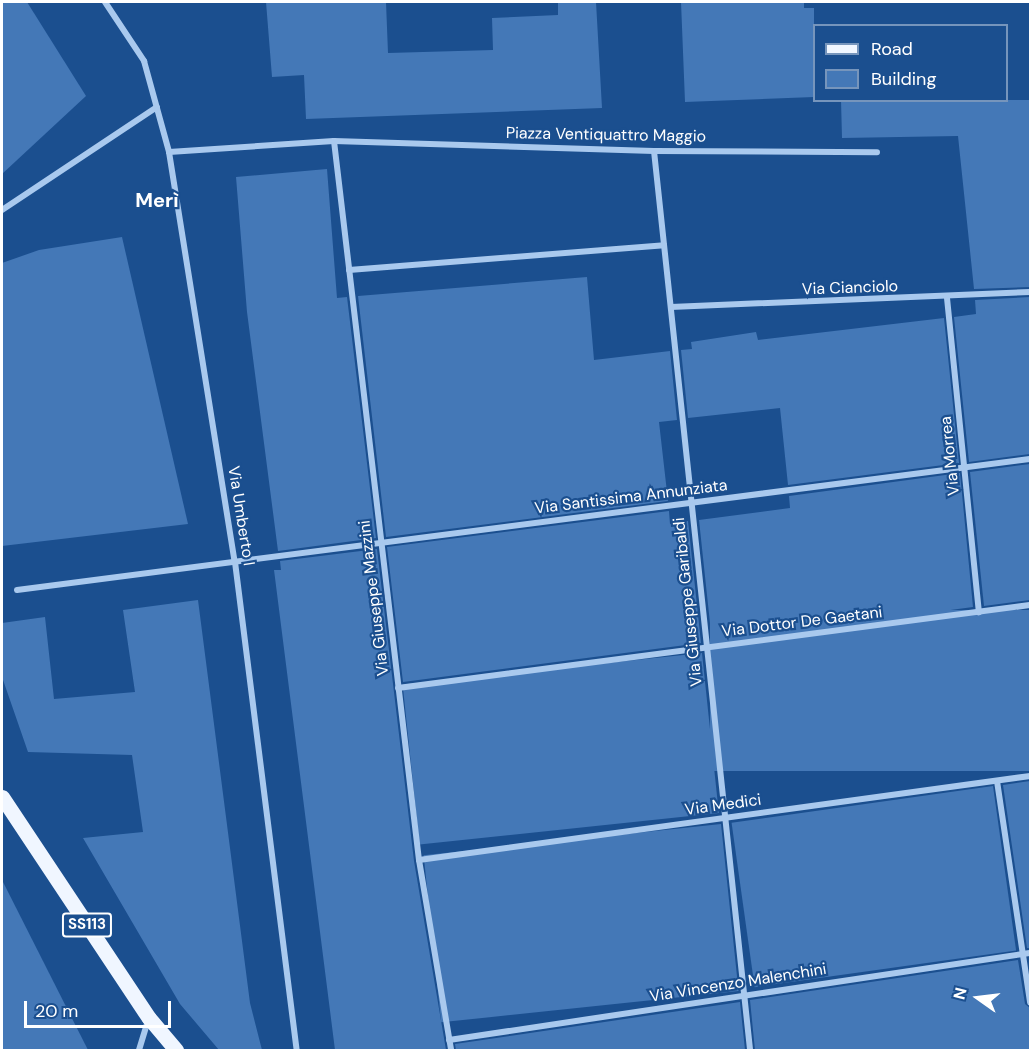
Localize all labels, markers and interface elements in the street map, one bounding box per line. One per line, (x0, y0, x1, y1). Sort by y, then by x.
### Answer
legend (813, 24, 1008, 102)
text: Road (871, 37, 913, 61)
text: Building (871, 67, 936, 91)
street label: Piazza Ventiquattro Maggio (506, 124, 706, 146)
district label: Merì (135, 188, 179, 212)
street label: Via Cianciolo (802, 277, 898, 299)
street label: Via Morrea (936, 415, 964, 497)
street label: Via Umberto I (224, 465, 258, 567)
street label: Via Santissima Annunziata (534, 476, 728, 518)
street label: Via Giuseppe Garibaldi (670, 517, 706, 687)
street label: Via Giuseppe Mazzini (355, 519, 393, 677)
street label: Via Dottor De Gaetani (721, 603, 883, 641)
street label: Via Medici (684, 790, 762, 820)
road number: SS113 (62, 913, 112, 937)
street label: Via Vincenzo Malenchini (648, 960, 828, 1006)
north arrow (948, 968, 1008, 1028)
text: N (948, 985, 972, 1002)
scale bar (27, 989, 174, 1027)
text: 20 m (35, 999, 78, 1023)

